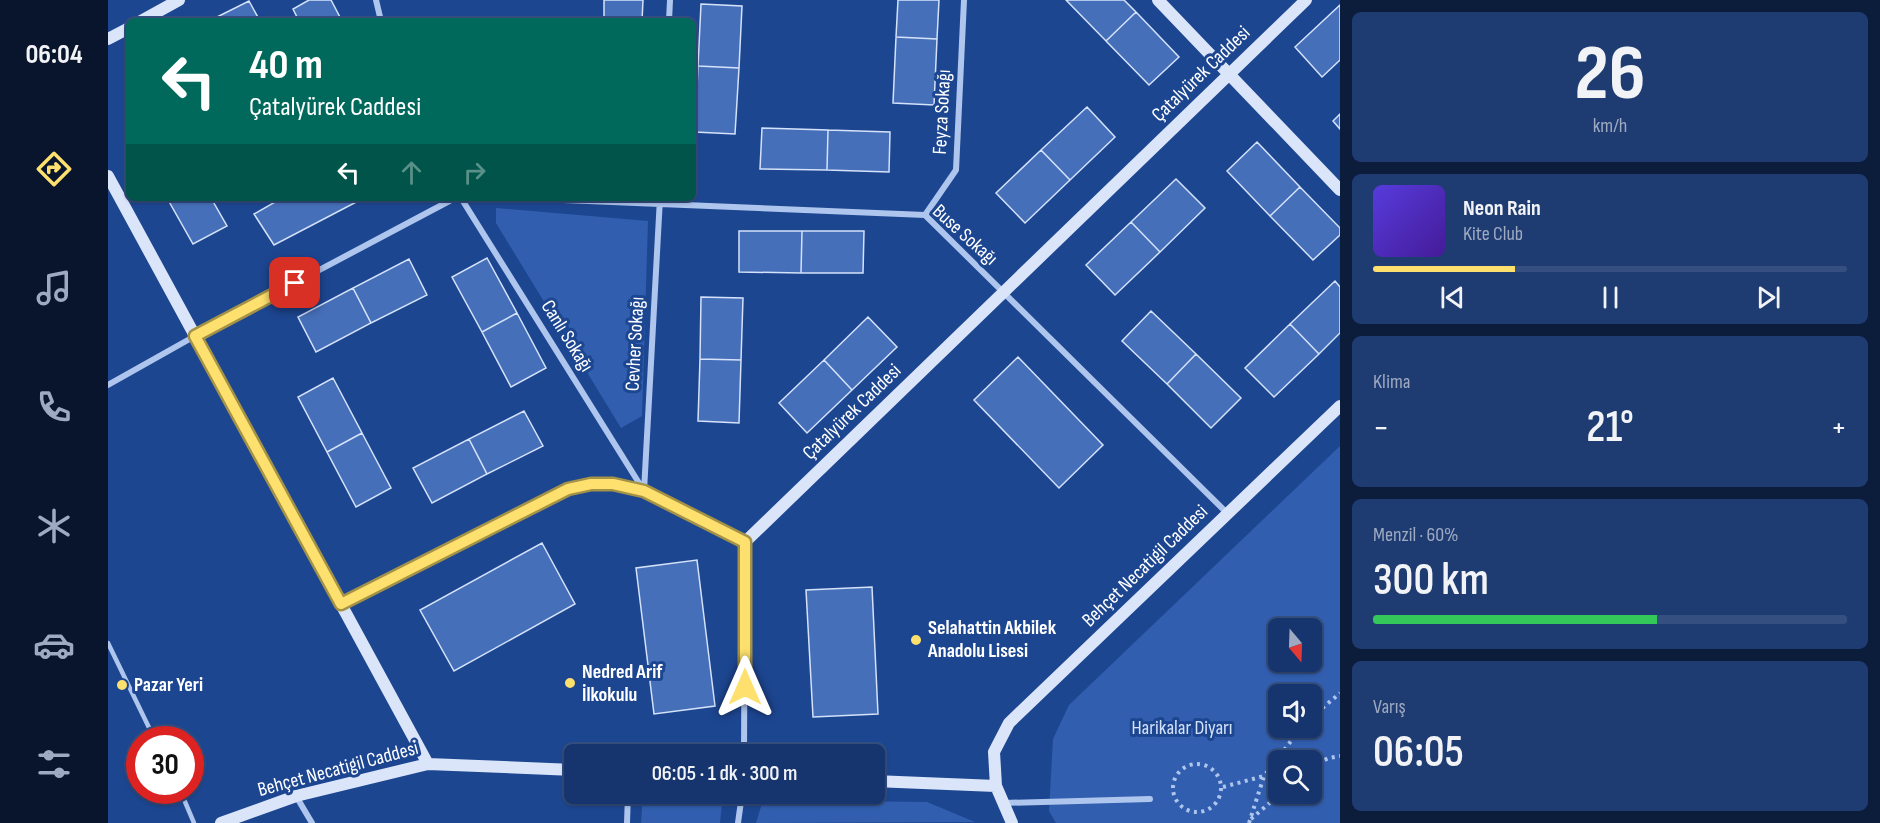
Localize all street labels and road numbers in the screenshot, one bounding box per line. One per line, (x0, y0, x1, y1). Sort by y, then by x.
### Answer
street label: Çatalyürek Caddesi (1147, 21, 1255, 127)
street label: Feyza Sokağı (928, 69, 956, 155)
street label: Buse Sokağı (927, 199, 1003, 271)
street label: Canlı Sokağı (536, 296, 598, 376)
street label: Cevher Sokağı (621, 296, 649, 392)
street label: Çatalyürek Caddesi (798, 359, 906, 465)
street label: Behçet Necatigil Caddesi (1077, 500, 1213, 632)
street label: Behçet Necatigil Caddesi (255, 736, 421, 802)

